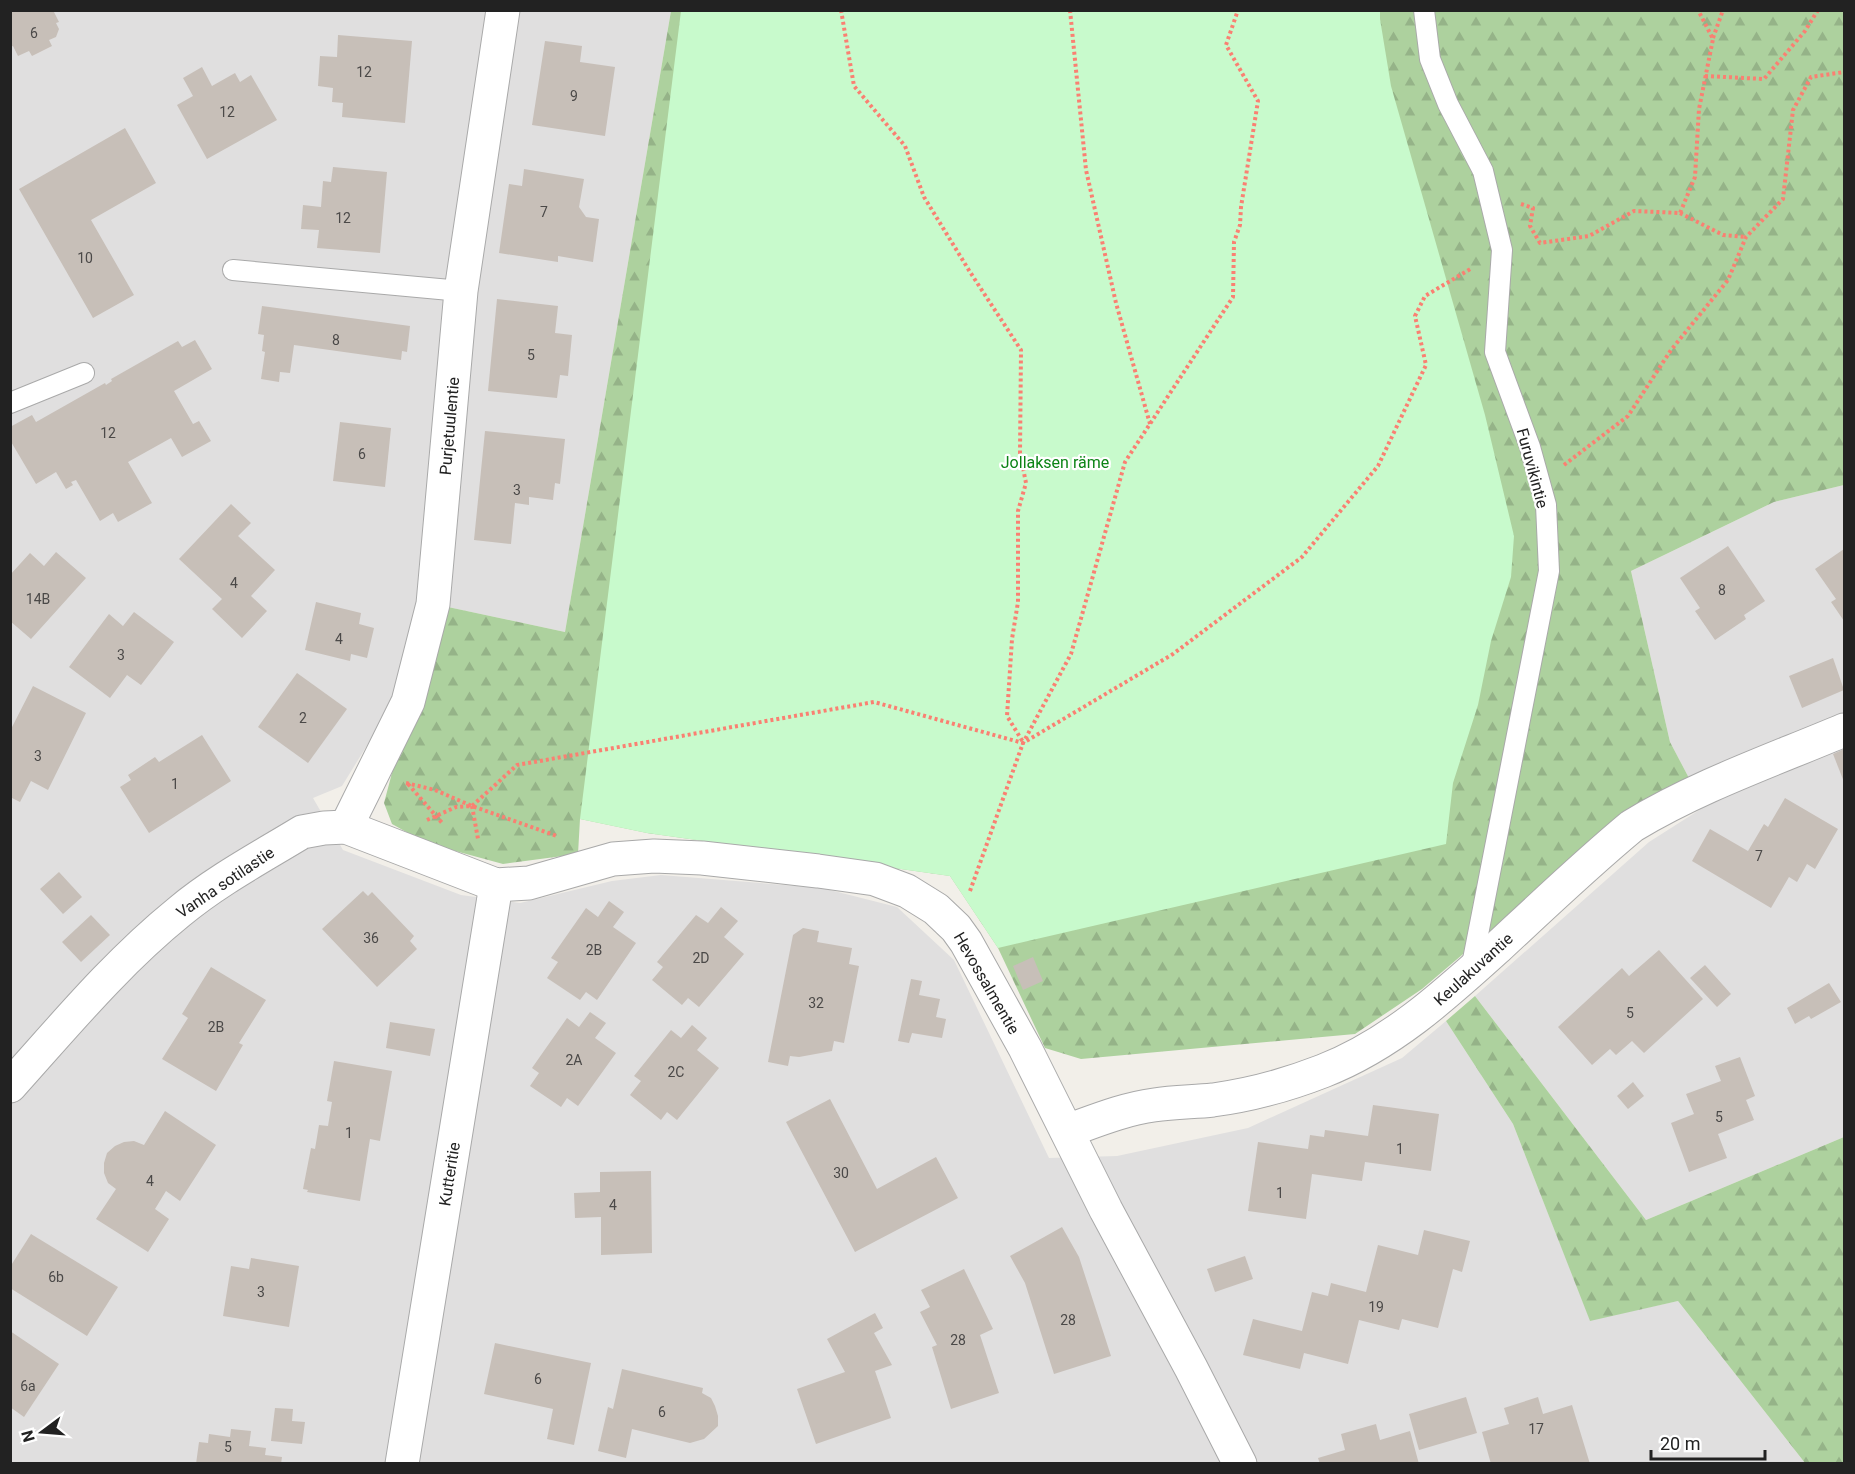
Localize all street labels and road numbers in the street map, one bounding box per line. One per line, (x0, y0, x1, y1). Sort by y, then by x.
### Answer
street label: Purjetuulentie (436, 376, 463, 476)
street label: Furuvikintie (1513, 426, 1552, 510)
street label: Vanha sotilastie (173, 843, 278, 922)
street label: Hevossalmentie (950, 929, 1023, 1038)
street label: Keulakuvantie (1430, 929, 1517, 1010)
street label: Kutteritie (435, 1141, 464, 1207)

